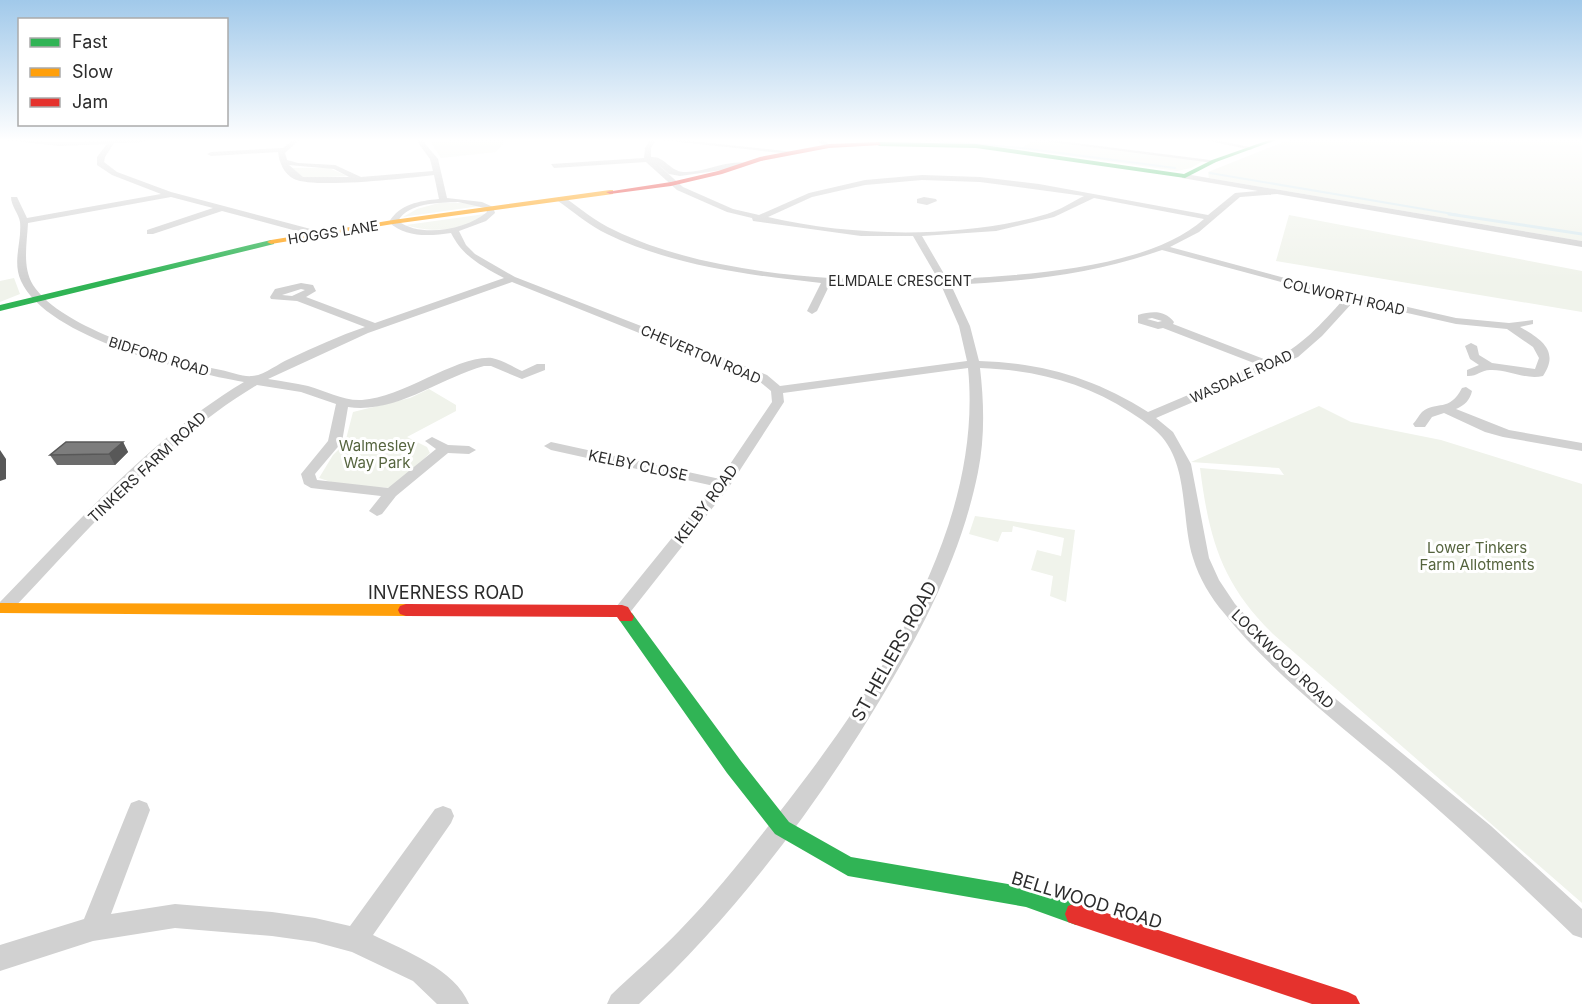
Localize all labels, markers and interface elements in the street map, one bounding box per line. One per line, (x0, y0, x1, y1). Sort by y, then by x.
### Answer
legend (18, 18, 228, 126)
text: Fast (72, 31, 108, 52)
text: Slow (72, 61, 113, 82)
text: Jam (72, 91, 108, 112)
street label: HOGGS LANE (286, 216, 380, 248)
street label: ELMDALE CRESCENT (828, 272, 972, 289)
street label: COLWORTH ROAD (1281, 274, 1407, 318)
street label: CHEVERTON ROAD (638, 321, 764, 387)
street label: BIDFORD ROAD (107, 333, 211, 379)
street label: WASDALE ROAD (1187, 346, 1295, 406)
street label: TINKERS FARM ROAD (84, 407, 210, 527)
park label: Walmesley Way Park (339, 436, 416, 472)
street label: KELBY CLOSE (587, 445, 689, 485)
street label: KELBY ROAD (670, 461, 742, 547)
park label: Lower Tinkers Farm Allotments (1419, 538, 1535, 574)
street label: ST HELIERS ROAD (847, 577, 941, 725)
street label: INVERNESS ROAD (368, 582, 524, 603)
street label: LOCKWOOD ROAD (1228, 605, 1338, 713)
street label: BELLWOOD ROAD (1009, 867, 1165, 933)

